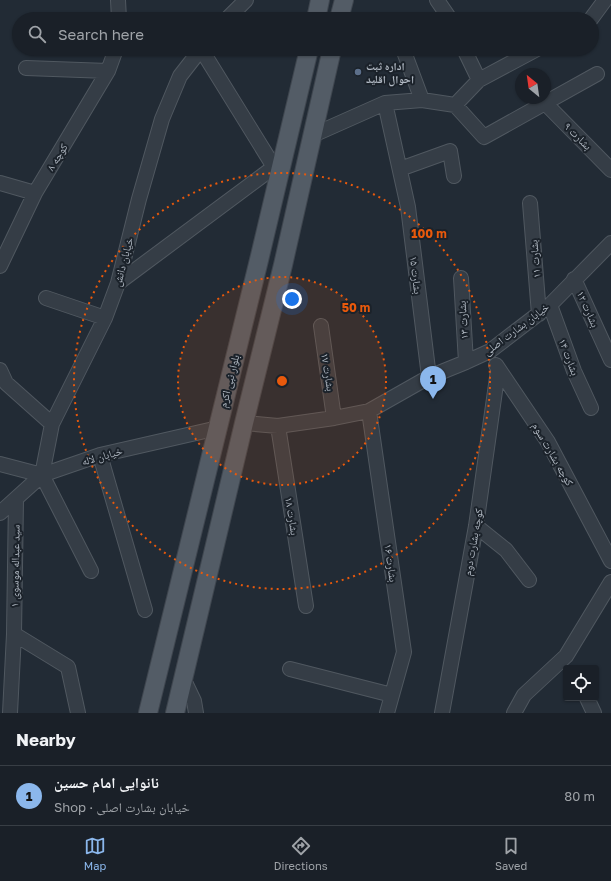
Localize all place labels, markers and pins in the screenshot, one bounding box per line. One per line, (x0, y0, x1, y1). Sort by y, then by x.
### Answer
place label: اداره ثبت احوال اقلید (366, 59, 414, 87)
marker: اداره ثبت احوال اقلید (353, 67, 363, 77)
pin: 1 (420, 366, 446, 399)
centre of rings (275, 374, 289, 388)

